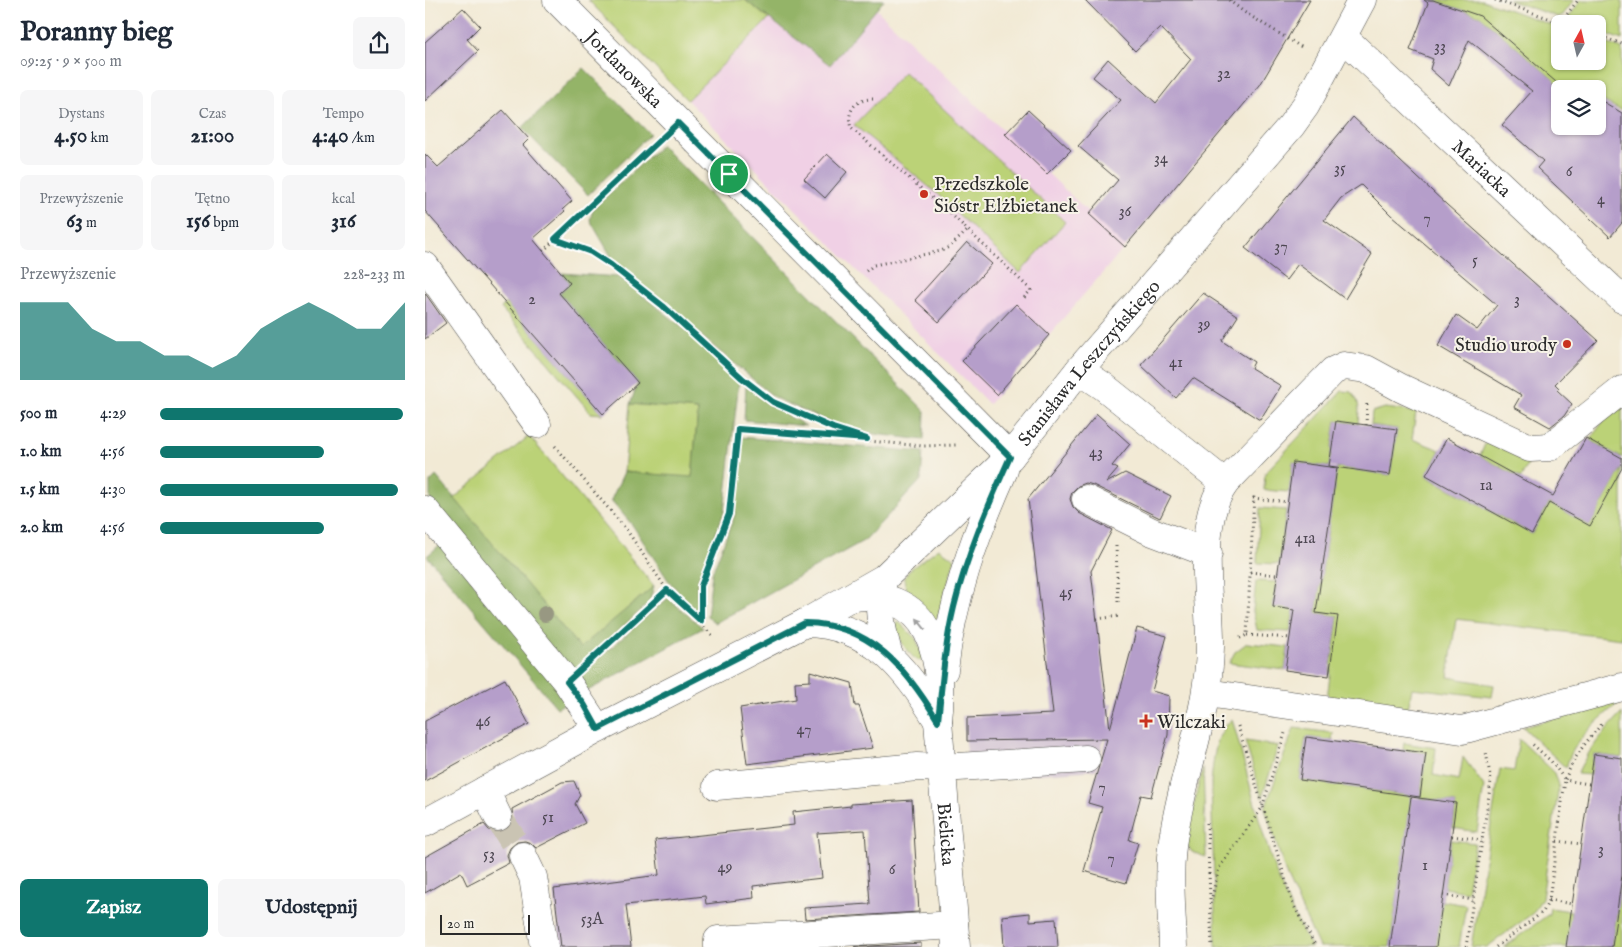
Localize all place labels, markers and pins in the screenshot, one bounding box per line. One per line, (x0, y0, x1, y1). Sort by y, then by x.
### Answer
pin (708, 153, 750, 195)
place label: Przedszkole Sióstr Elżbietanek (934, 173, 1079, 219)
marker: Przedszkole Sióstr Elżbietanek (918, 188, 930, 200)
place label: Studio urody (1455, 334, 1558, 358)
marker: Studio urody (1561, 338, 1573, 350)
place label: Wilczaki (1157, 711, 1226, 735)
marker: Wilczaki (1139, 714, 1153, 728)

